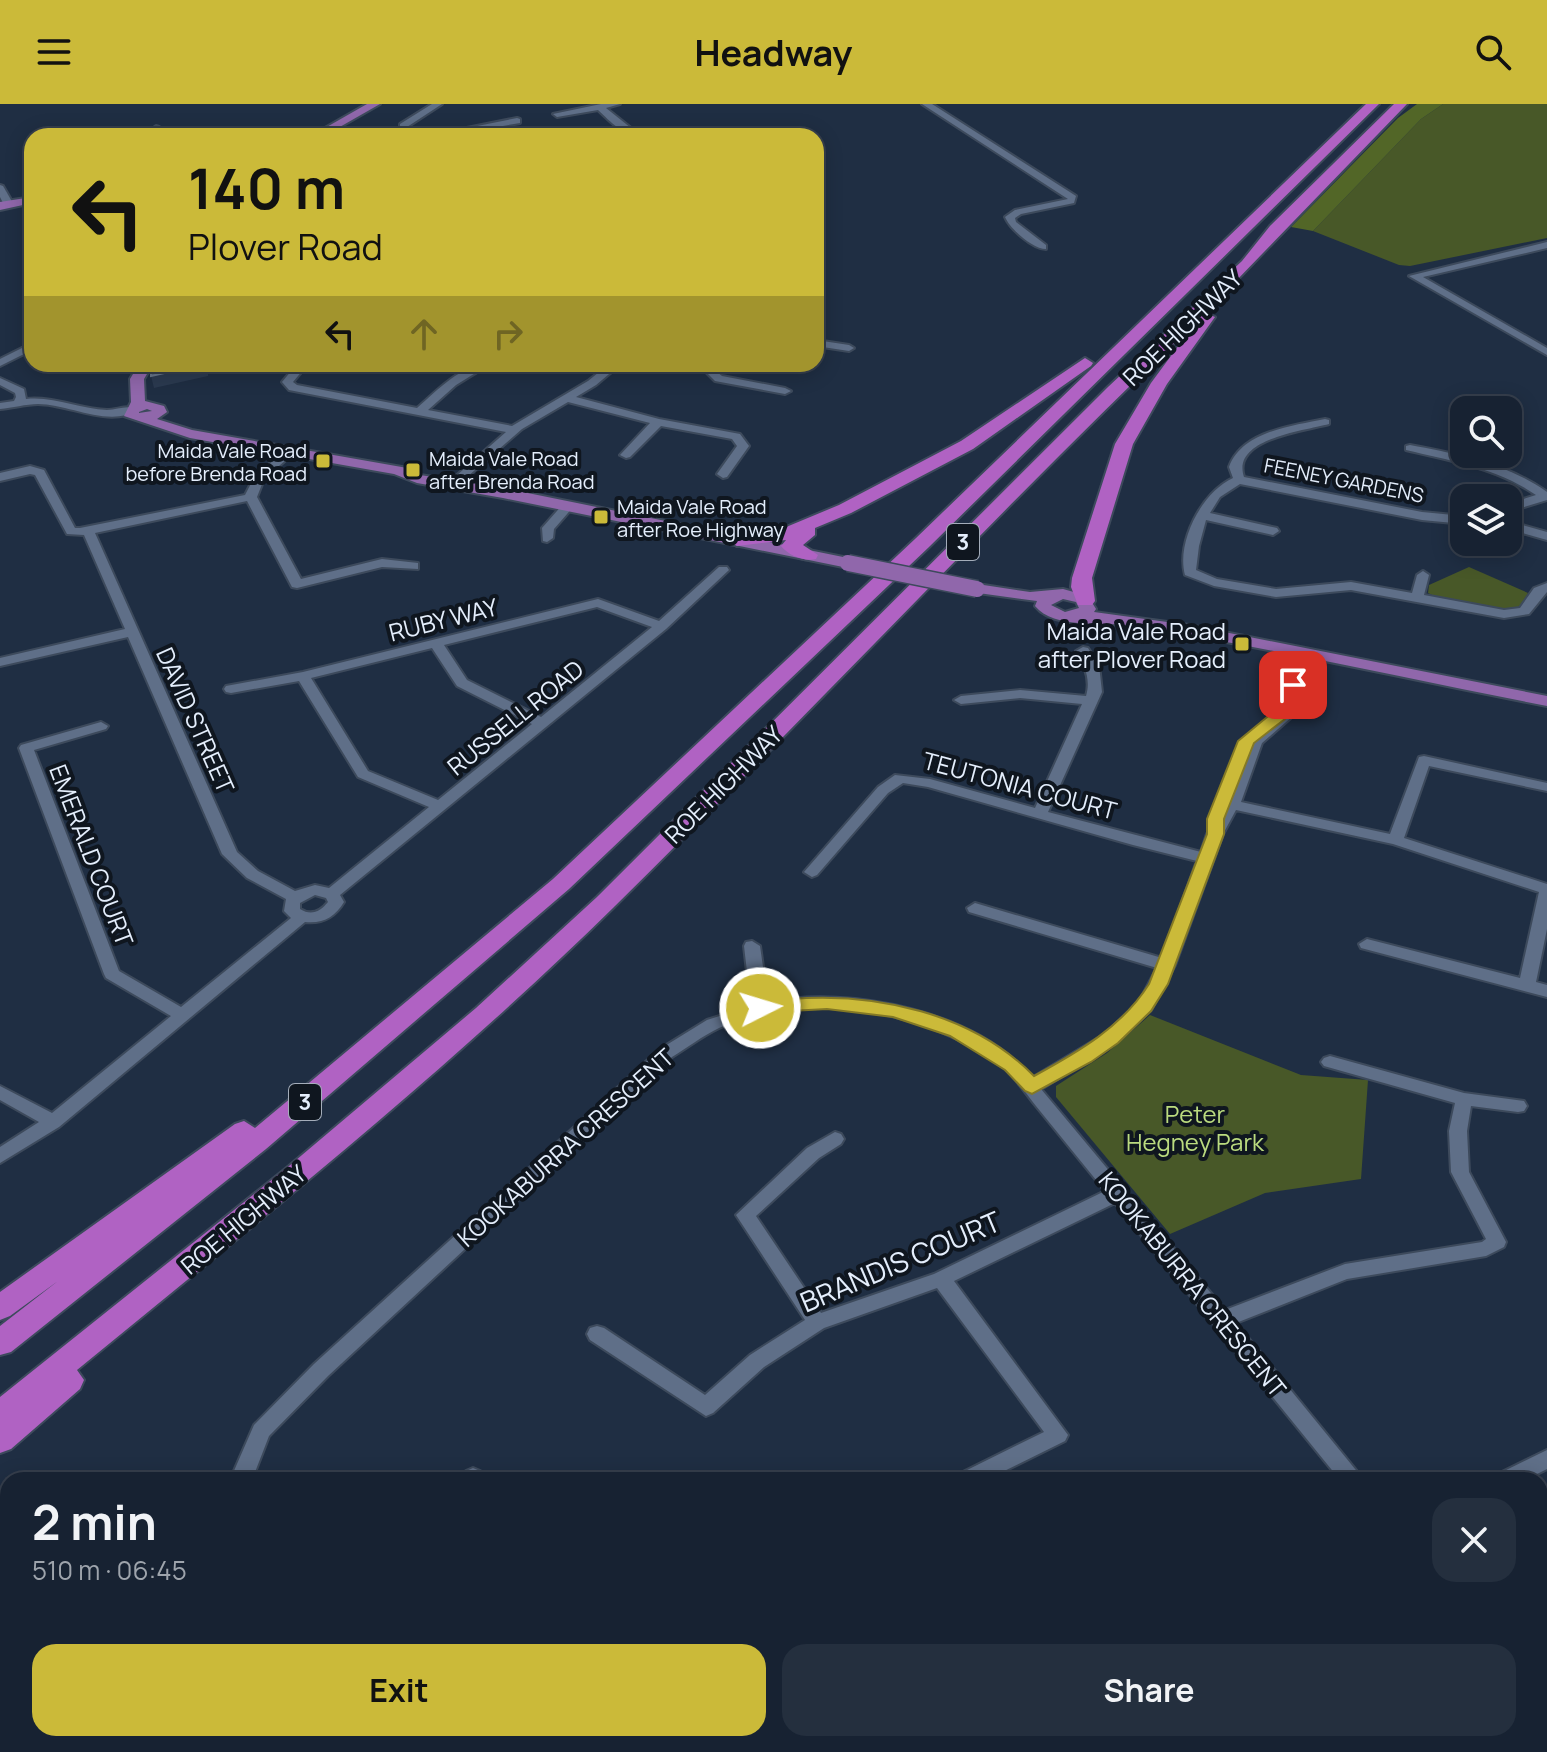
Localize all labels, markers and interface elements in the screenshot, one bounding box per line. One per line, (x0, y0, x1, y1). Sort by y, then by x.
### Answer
text: Headway (695, 28, 852, 77)
icon: menu (32, 30, 76, 74)
icon: search (1471, 30, 1515, 74)
text: 140 m (188, 149, 345, 226)
icon: left (56, 160, 160, 264)
text: Plover Road (188, 222, 383, 271)
street label: ROE HIGHWAY (1115, 261, 1249, 392)
icon: left (318, 312, 362, 356)
icon: ahead (402, 312, 446, 356)
icon: right (486, 312, 530, 356)
map controls (1450, 396, 1522, 556)
button: search (1450, 396, 1522, 468)
place label: Maida Vale Road before Brenda Road (125, 437, 307, 487)
place label: Maida Vale Road after Brenda Road (429, 445, 595, 495)
street label: FEENEY GARDENS (1262, 451, 1426, 509)
marker: Maida Vale Road before Brenda Road (314, 452, 332, 470)
marker: Maida Vale Road after Brenda Road (404, 461, 422, 479)
button: layers (1450, 484, 1522, 556)
place label: Maida Vale Road after Roe Highway (617, 493, 784, 543)
marker: Maida Vale Road after Roe Highway (592, 508, 610, 526)
road number: 3 (947, 524, 979, 560)
street label: RUBY WAY (385, 589, 501, 648)
place label: Maida Vale Road after Plover Road (1038, 614, 1226, 675)
marker: Maida Vale Road after Plover Road (1233, 635, 1251, 653)
street label: DAVID STREET (149, 642, 243, 799)
pin (1259, 651, 1327, 719)
street label: RUSSELL ROAD (440, 652, 590, 782)
icon: arrive (1271, 663, 1315, 707)
street label: ROE HIGHWAY (657, 717, 790, 850)
street label: TEUTONIA COURT (919, 743, 1121, 827)
street label: EMERALD COURT (42, 760, 142, 951)
position arrow (718, 966, 802, 1050)
street label: KOOKABURRA CRESCENT (449, 1040, 681, 1253)
road number: 3 (289, 1084, 321, 1120)
park label: Peter Hegney Park (1126, 1097, 1265, 1158)
street label: ROE HIGHWAY (173, 1156, 313, 1281)
street label: KOOKABURRA CRESCENT (1092, 1164, 1295, 1404)
street label: BRANDIS COURT (794, 1202, 1006, 1320)
text: 2 min (32, 1489, 157, 1554)
button: close (1432, 1498, 1516, 1582)
text: 510 m · 06:45 (32, 1552, 187, 1588)
button: Exit (32, 1644, 766, 1736)
button: Share (782, 1644, 1516, 1736)

